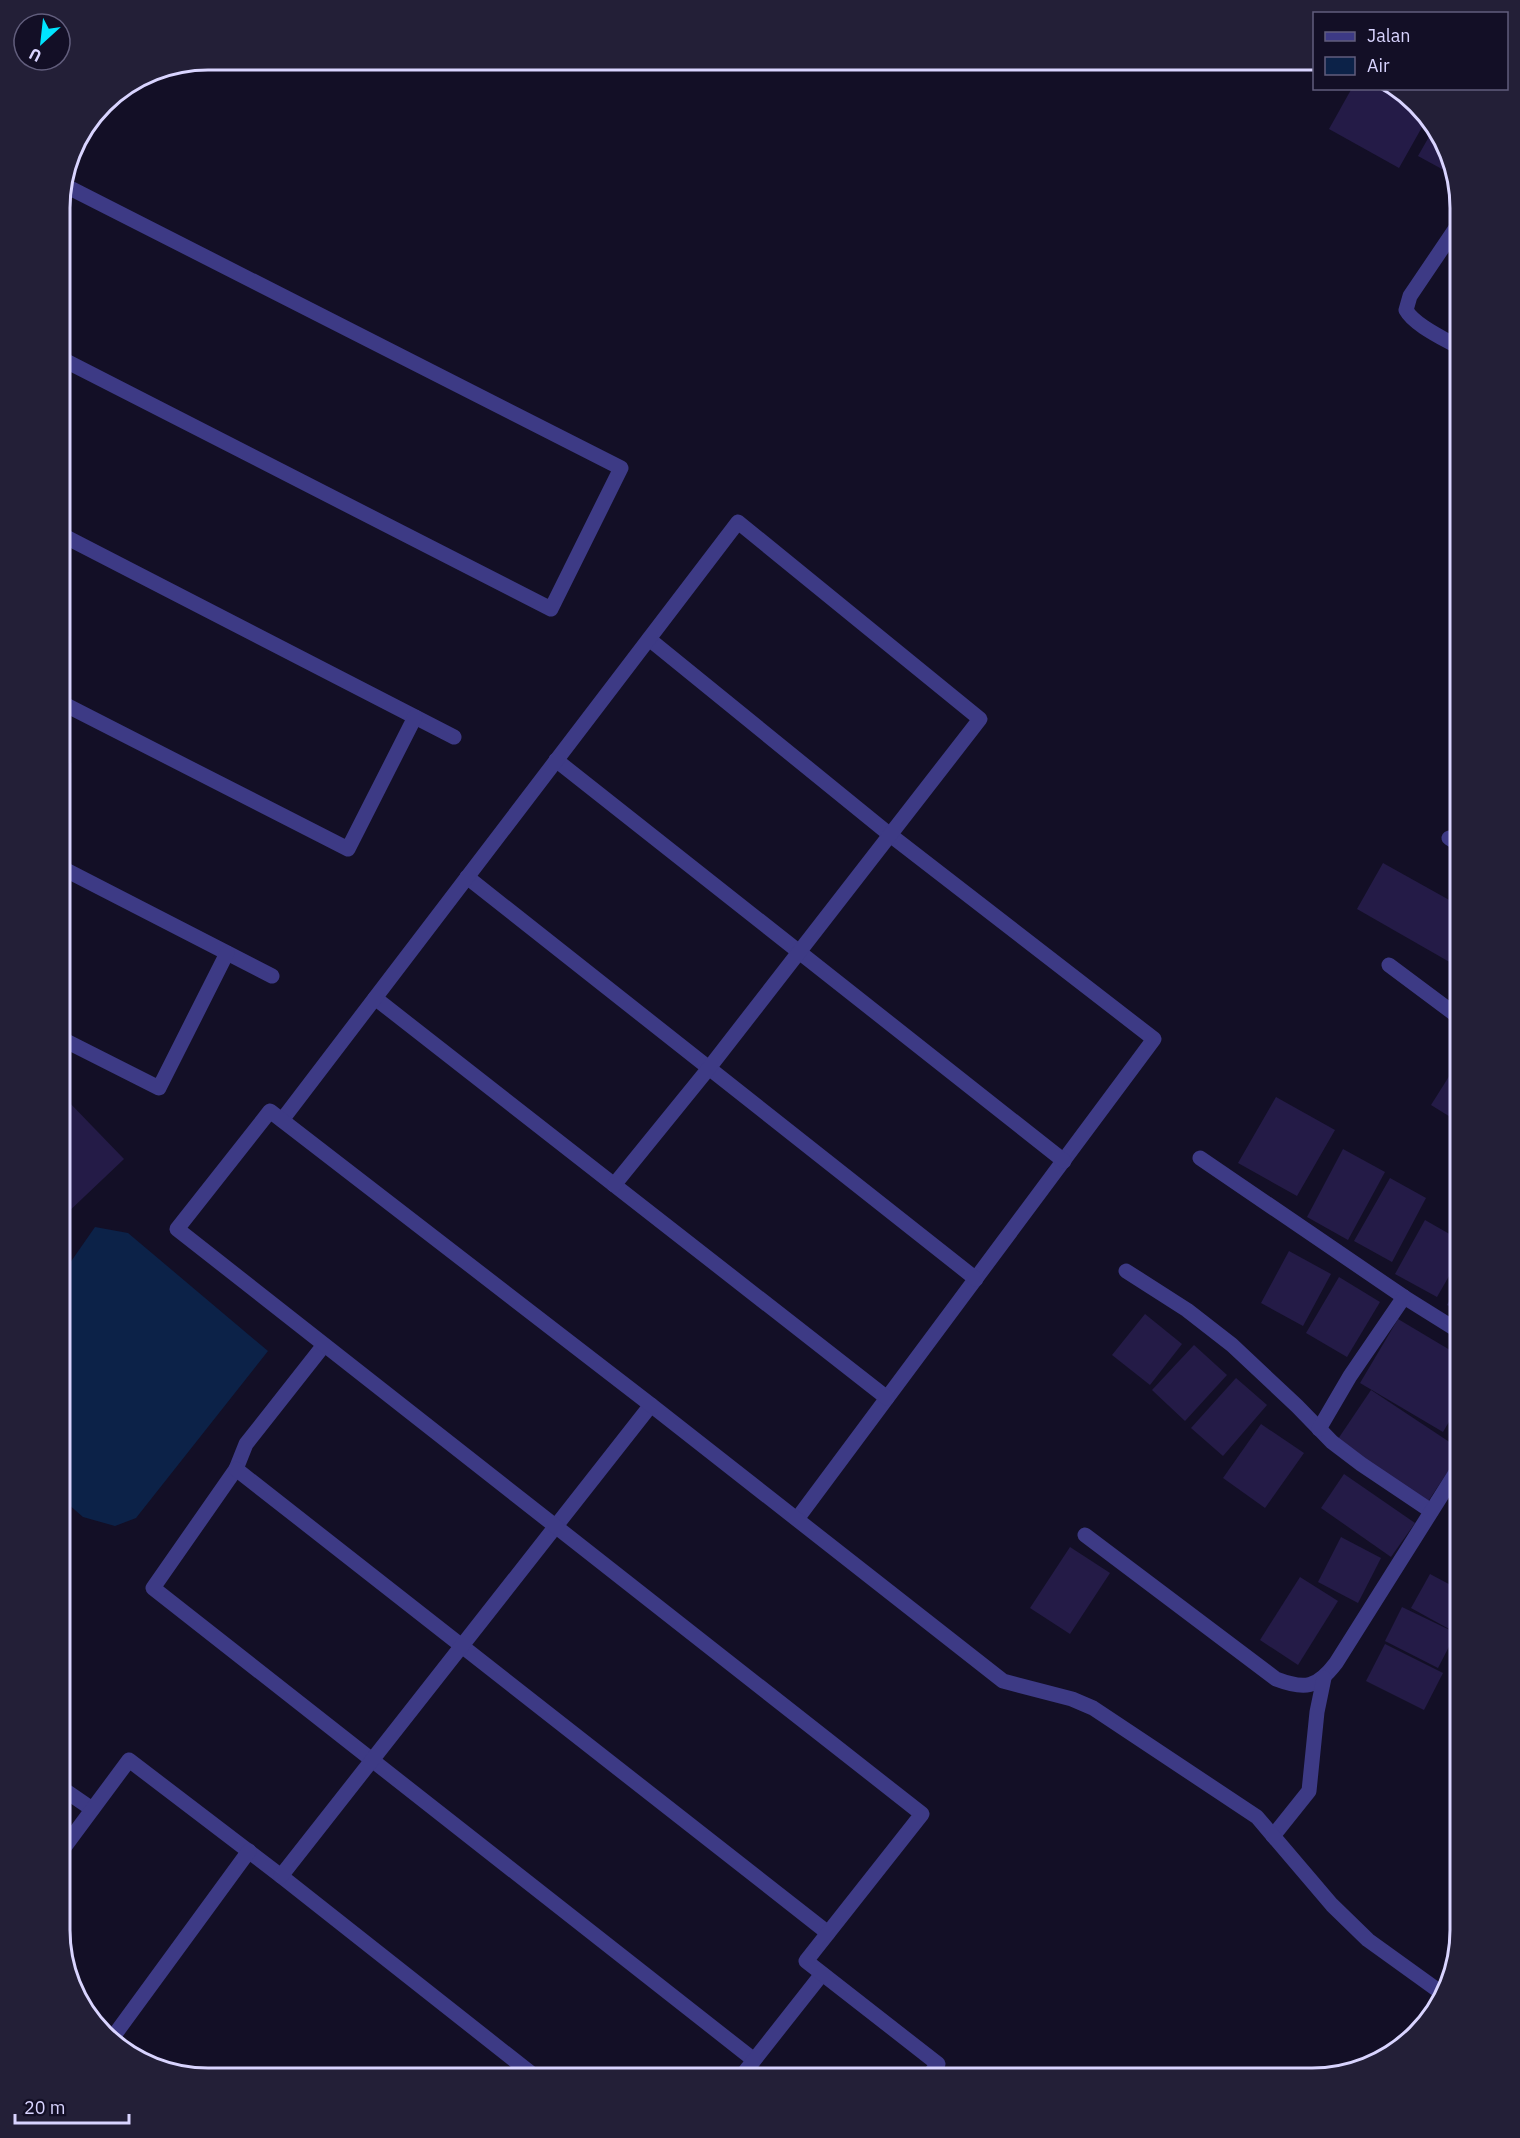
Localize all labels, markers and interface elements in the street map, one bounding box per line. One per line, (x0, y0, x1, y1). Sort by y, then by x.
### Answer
north arrow (12, 12, 72, 72)
legend (1313, 12, 1508, 90)
text: Jalan (1367, 24, 1411, 47)
text: U (26, 44, 45, 67)
text: Air (1367, 54, 1390, 77)
scale bar (15, 2087, 129, 2125)
text: 20 m (24, 2096, 66, 2119)

